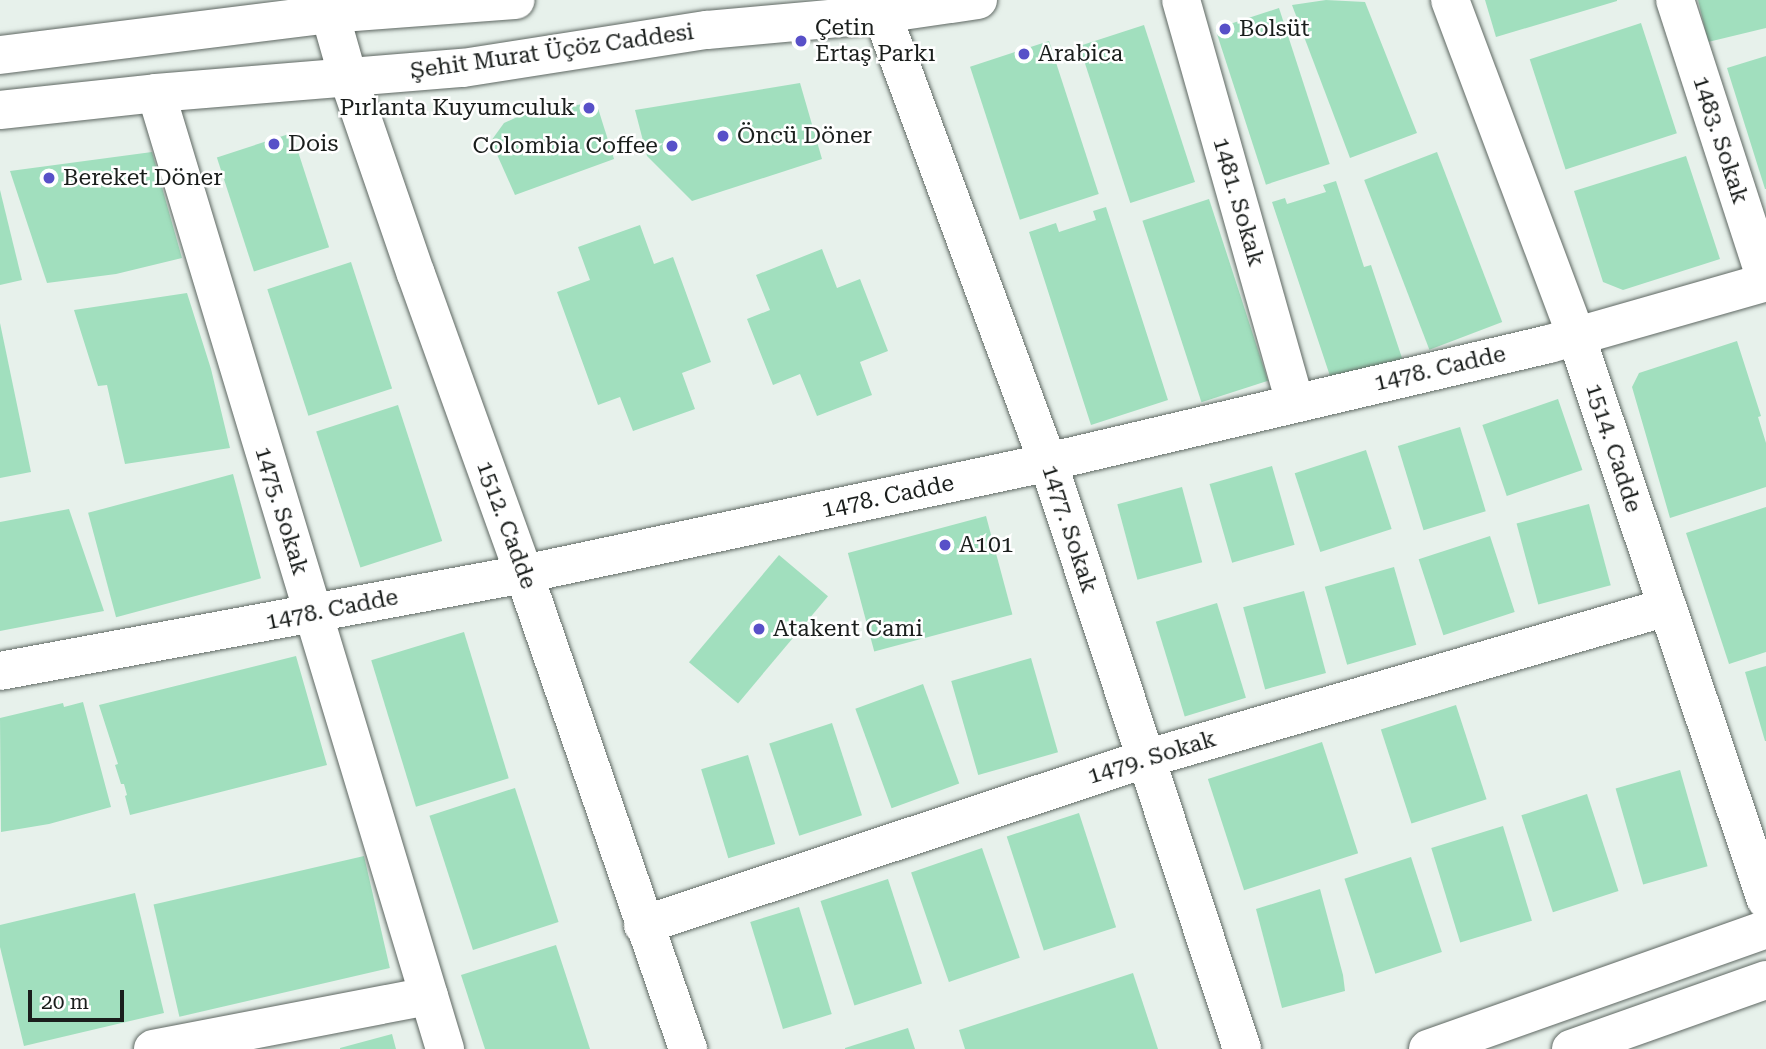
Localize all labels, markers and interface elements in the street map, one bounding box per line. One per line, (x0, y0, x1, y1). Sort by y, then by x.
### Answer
place label: Çetin Ertaş Parkı (815, 14, 935, 68)
place label: Bolsüt (1239, 15, 1309, 43)
street label: Şehit Murat Üçöz Caddesi (408, 18, 696, 86)
marker: Bolsüt (1217, 21, 1233, 37)
marker: Çetin Ertaş Parkı (793, 33, 809, 49)
place label: Arabica (1038, 40, 1123, 68)
marker: Arabica (1016, 46, 1032, 62)
street label: 1483. Sokak (1686, 73, 1754, 207)
place label: Pırlanta Kuyumculuk (339, 94, 575, 122)
marker: Pırlanta Kuyumculuk (581, 100, 597, 116)
place label: Öncü Döner (737, 122, 872, 150)
marker: Öncü Döner (715, 128, 731, 144)
place label: Dois (288, 130, 338, 158)
place label: Colombia Coffee (472, 132, 658, 160)
street label: 1481. Sokak (1206, 134, 1270, 270)
marker: Dois (266, 136, 282, 152)
marker: Colombia Coffee (664, 138, 680, 154)
place label: Bereket Döner (63, 164, 223, 192)
marker: Bereket Döner (41, 170, 57, 186)
street label: 1478. Cadde (1372, 340, 1508, 398)
street label: 1514. Cadde (1579, 380, 1647, 516)
street label: 1475. Sokak (248, 443, 314, 579)
street label: 1512. Cadde (470, 457, 542, 593)
street label: 1477. Sokak (1035, 462, 1103, 596)
street label: 1478. Cadde (820, 470, 956, 524)
place label: A101 (959, 531, 1014, 559)
marker: A101 (937, 537, 953, 553)
street label: 1478. Cadde (264, 584, 400, 636)
place label: Atakent Cami (773, 615, 923, 643)
marker: Atakent Cami (751, 621, 767, 637)
street label: 1479. Sokak (1084, 725, 1220, 791)
scale bar (32, 976, 128, 1020)
text: 20 m (41, 990, 89, 1014)

